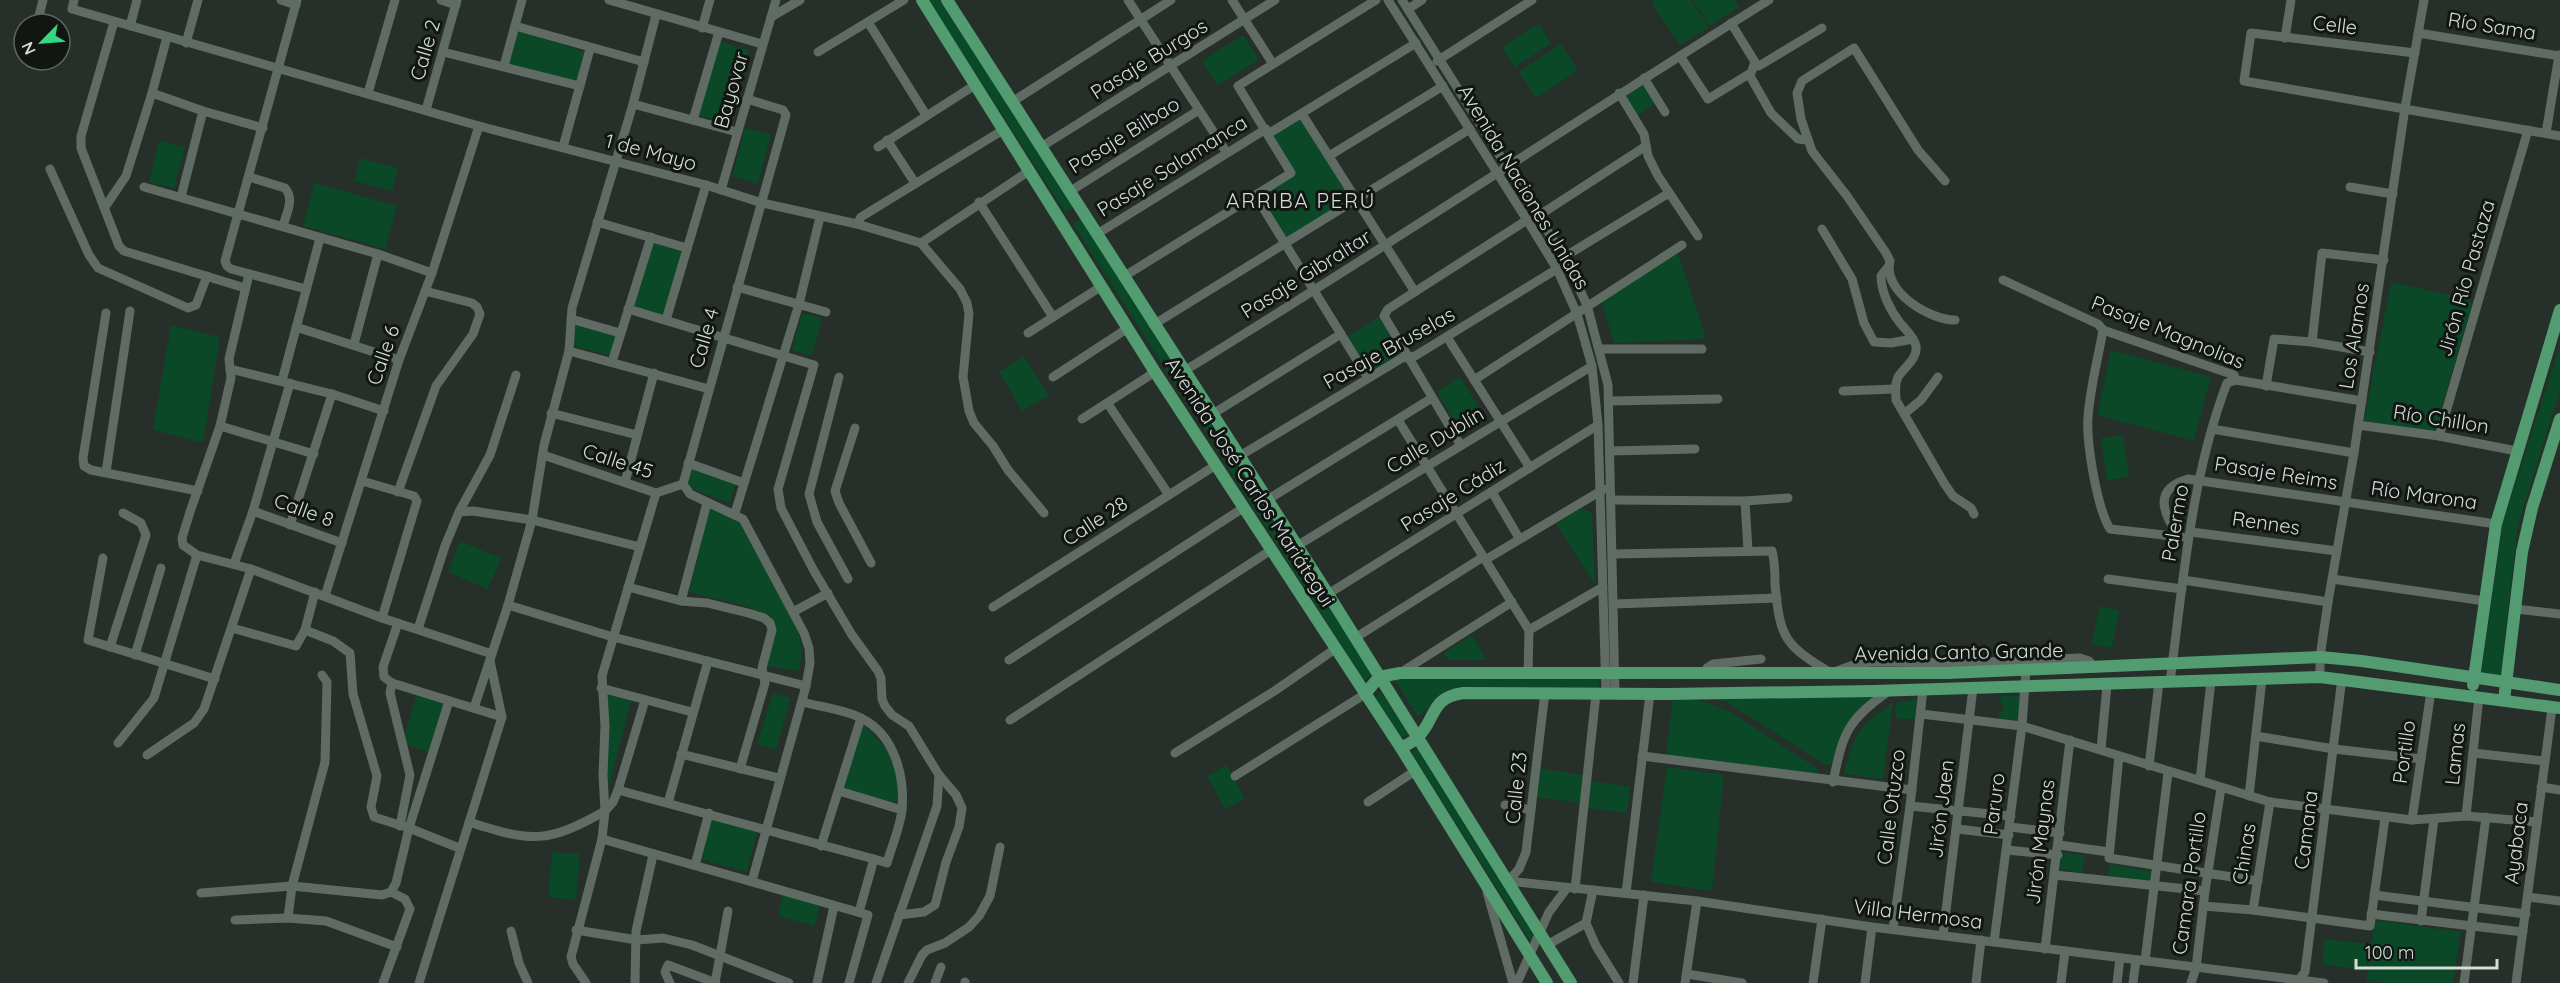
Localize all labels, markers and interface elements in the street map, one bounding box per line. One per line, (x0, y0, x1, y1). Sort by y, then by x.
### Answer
street label: Río Sama (2446, 6, 2538, 45)
street label: Celle (2311, 9, 2359, 40)
north arrow (12, 12, 72, 72)
street label: Pasaje Burgos (1086, 13, 1212, 104)
street label: Calle 2 (404, 17, 445, 83)
text: N (17, 39, 40, 58)
street label: Bayovar (708, 48, 753, 131)
street label: Avenida Naciones Unidas (1453, 80, 1596, 294)
street label: Pasaje Bilbao (1064, 91, 1184, 179)
street label: Pasaje Salamanca (1092, 109, 1251, 222)
street label: 1 de Mayo (603, 127, 700, 176)
district label: ARRIBA PERÚ (1226, 187, 1376, 213)
street label: Jirón Río Pastaza (2431, 197, 2500, 359)
street label: Pasaje Gibraltar (1236, 223, 1376, 324)
street label: Los Alamos (2333, 281, 2374, 391)
street label: Pasaje Magnolias (2088, 289, 2248, 374)
street label: Pasaje Bruselas (1319, 301, 1459, 394)
street label: Calle 4 (683, 305, 724, 371)
street label: Calle 6 (361, 321, 404, 388)
street label: Avenida José Carlos Mariátegui (1160, 352, 1340, 611)
street label: Río Chillon (2391, 399, 2491, 438)
street label: Calle Dublín (1381, 401, 1488, 478)
street label: Calle 45 (580, 437, 657, 484)
street label: Pasaje Reims (2213, 450, 2339, 495)
street label: Pasaje Cádiz (1396, 452, 1510, 537)
street label: Río Marona (2369, 475, 2479, 514)
street label: Palermo (2155, 482, 2194, 563)
street label: Calle 8 (271, 487, 337, 532)
street label: Calle 28 (1057, 490, 1132, 551)
street label: Rennes (2230, 505, 2302, 540)
street label: Avenida Canto Grande (1854, 637, 2064, 666)
street label: Portillo (2387, 719, 2420, 785)
street label: Lamas (2439, 722, 2470, 786)
street label: Calle Otuzco (1871, 748, 1910, 866)
street label: Calle 23 (1499, 751, 1532, 825)
street label: Jirón Jaen (1922, 758, 1959, 860)
street label: Paruro (1977, 771, 2010, 836)
street label: Jirón Maynas (2019, 778, 2060, 906)
street label: Camana (2288, 789, 2323, 871)
street label: Ayabaca (2498, 800, 2533, 885)
street label: Camara Portillo (2166, 810, 2211, 956)
street label: Chinas (2226, 821, 2261, 886)
street label: Villa Hermosa (1852, 893, 1984, 934)
scale bar (2356, 932, 2497, 970)
text: 100 m (2365, 941, 2414, 964)

